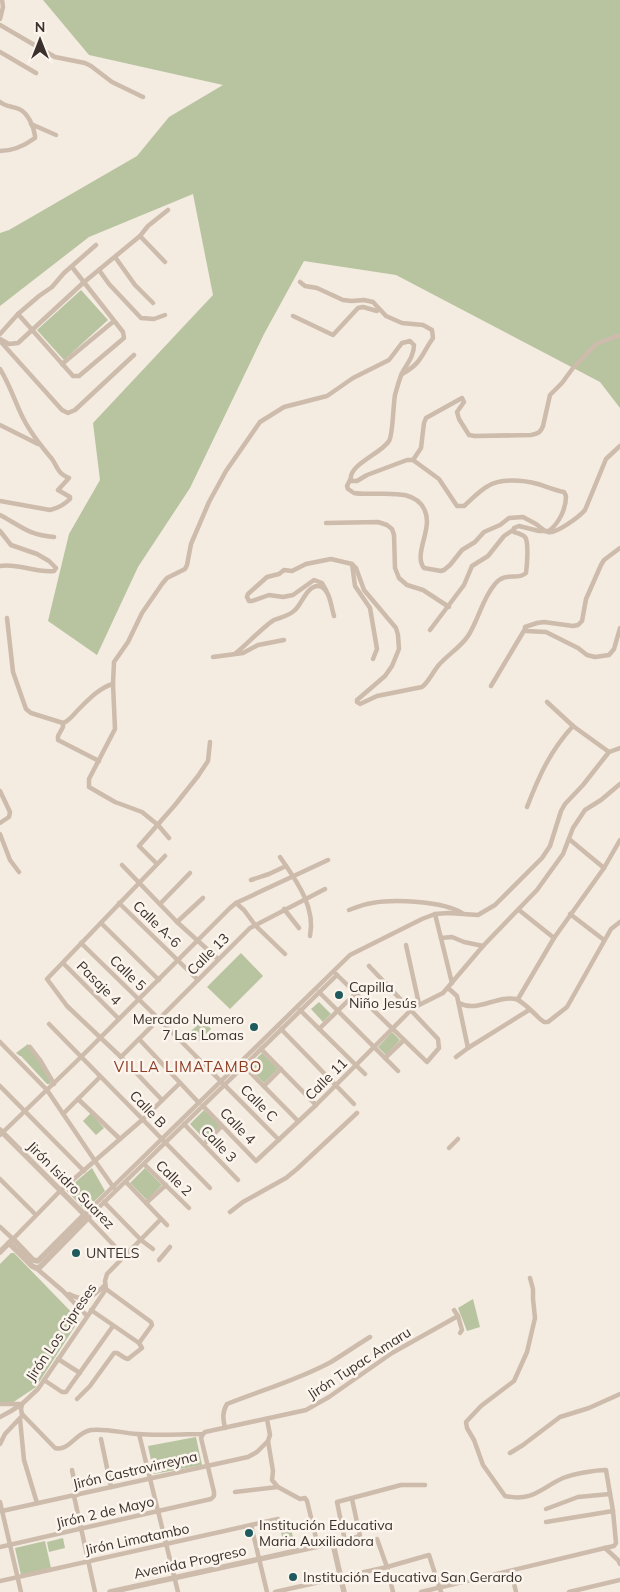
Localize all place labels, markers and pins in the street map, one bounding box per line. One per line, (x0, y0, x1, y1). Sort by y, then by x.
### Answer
place label: Capilla Niño Jesús (349, 978, 417, 1012)
marker: Capilla Niño Jesús (333, 989, 345, 1001)
place label: Mercado Numero 7 Las Lomas (133, 1010, 244, 1044)
marker: Mercado Numero 7 Las Lomas (248, 1021, 260, 1033)
place label: UNTELS (86, 1244, 140, 1262)
marker: UNTELS (70, 1247, 82, 1259)
place label: Institución Educativa Maria Auxiliadora (259, 1516, 393, 1550)
marker: Institución Educativa Maria Auxiliadora (243, 1527, 255, 1539)
place label: Institución Educativa San Gerardo (303, 1568, 522, 1586)
marker: Institución Educativa San Gerardo (287, 1571, 299, 1583)

